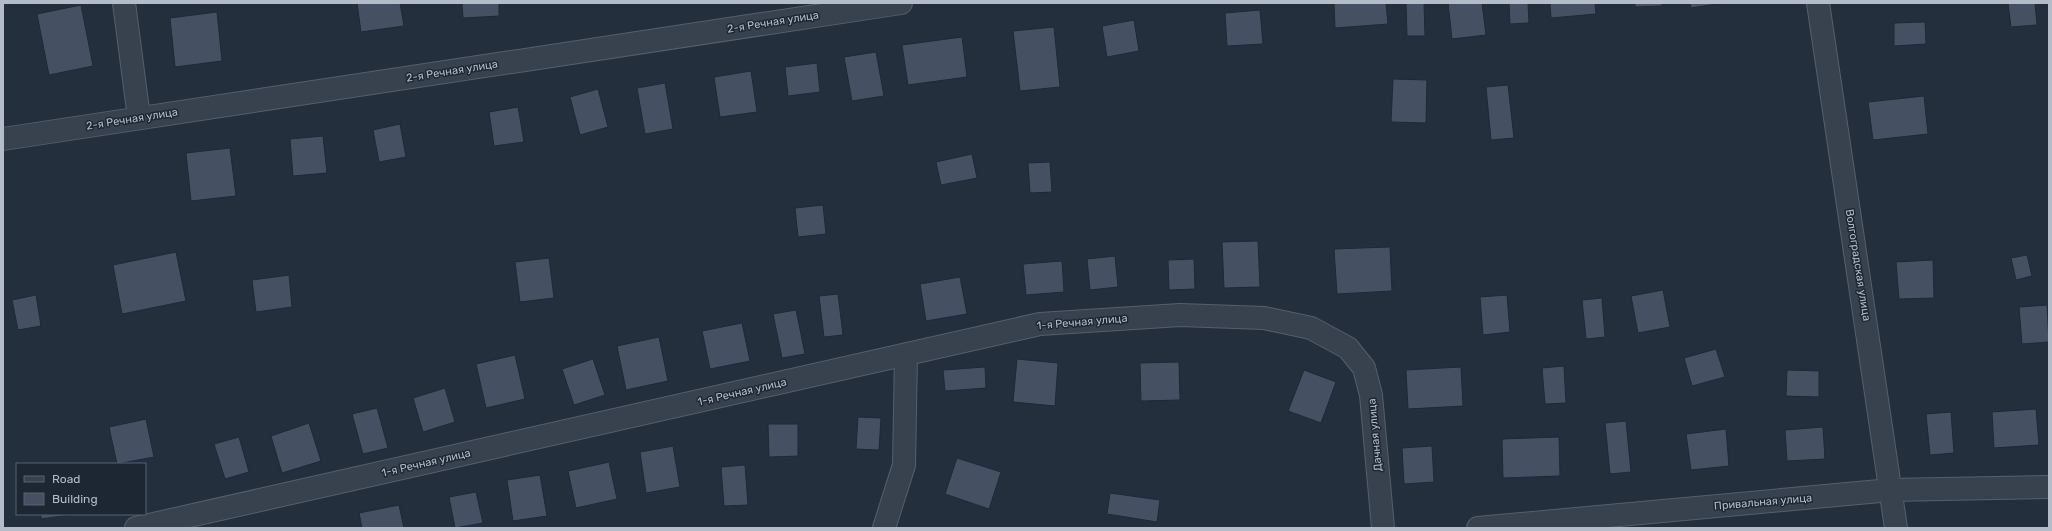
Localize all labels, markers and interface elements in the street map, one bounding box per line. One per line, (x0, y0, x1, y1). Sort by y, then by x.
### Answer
street label: 2-я Речная улица (726, 8, 820, 36)
street label: 2-я Речная улица (405, 57, 499, 85)
street label: 2-я Речная улица (85, 105, 179, 133)
street label: Волгоградская улица (1843, 208, 1873, 322)
street label: 1-я Речная улица (1036, 312, 1128, 332)
street label: 1-я Речная улица (696, 375, 788, 409)
street label: Дачная улица (1365, 398, 1385, 472)
street label: 1-я Речная улица (380, 446, 472, 480)
legend (16, 463, 146, 515)
text: Road (52, 472, 80, 486)
street label: Привальная улица (1713, 491, 1813, 513)
text: Building (52, 492, 98, 506)

